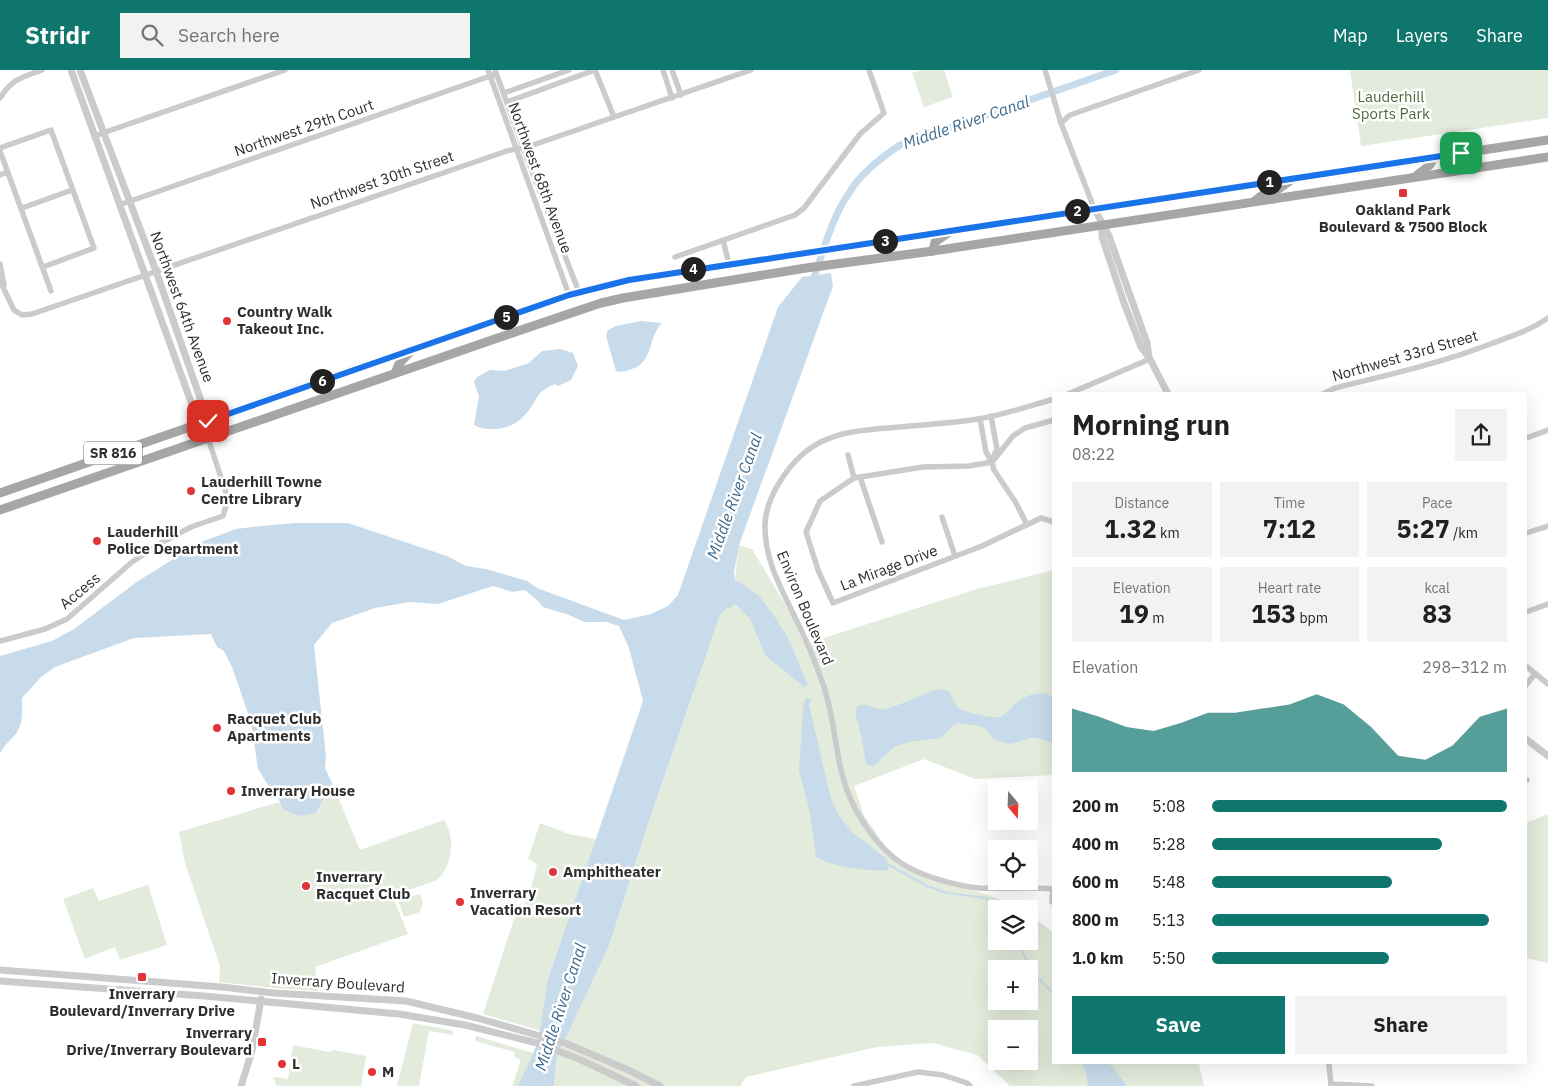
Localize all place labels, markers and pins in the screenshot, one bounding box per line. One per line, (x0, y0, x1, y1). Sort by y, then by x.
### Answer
pin (1440, 132, 1482, 174)
pin: 1 (1256, 170, 1282, 194)
marker: Oakland Park Boulevard & 7500 Block (1397, 187, 1409, 199)
pin: 2 (1064, 198, 1090, 224)
place label: Oakland Park Boulevard & 7500 Block (1319, 200, 1488, 236)
pin: 3 (872, 228, 898, 254)
pin: 4 (680, 256, 706, 282)
place label: Country Walk Takeout Inc. (237, 302, 333, 338)
pin: 5 (494, 304, 518, 330)
marker: Country Walk Takeout Inc. (221, 315, 233, 327)
pin: 6 (310, 368, 334, 394)
pin (187, 400, 229, 442)
place label: Lauderhill Towne Centre Library (201, 472, 322, 508)
marker: Lauderhill Towne Centre Library (185, 485, 197, 497)
place label: Lauderhill Police Department (107, 522, 239, 558)
marker: Lauderhill Police Department (91, 535, 103, 547)
place label: Racquet Club Apartments (227, 709, 321, 745)
marker: Racquet Club Apartments (211, 722, 223, 734)
place label: Inverrary House (241, 781, 355, 800)
marker: Inverrary House (225, 785, 237, 797)
place label: Amphitheater (563, 862, 661, 881)
marker: Amphitheater (547, 866, 559, 878)
place label: Inverrary Racquet Club (316, 867, 410, 903)
marker: Inverrary Racquet Club (300, 880, 312, 892)
place label: Inverrary Vacation Resort (470, 883, 581, 919)
marker: Inverrary Vacation Resort (454, 896, 466, 908)
marker: Inverrary Boulevard/Inverrary Drive (136, 971, 148, 983)
place label: Inverrary Boulevard/Inverrary Drive (49, 984, 235, 1020)
place label: Inverrary Drive/Inverrary Boulevard (66, 1023, 252, 1059)
marker: Inverrary Drive/Inverrary Boulevard (256, 1036, 268, 1048)
place label: L (292, 1054, 300, 1073)
marker: L (276, 1058, 288, 1070)
place label: M (382, 1062, 394, 1081)
marker: M (366, 1066, 378, 1078)

